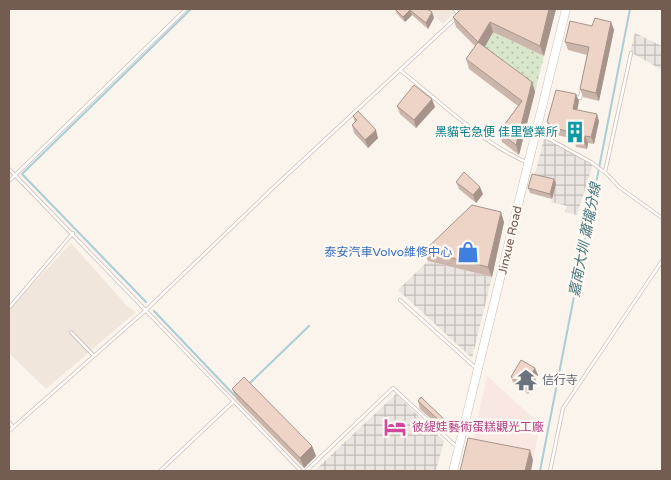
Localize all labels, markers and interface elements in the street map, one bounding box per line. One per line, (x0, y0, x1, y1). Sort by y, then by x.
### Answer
building icon: 黑貓宅急便 佳里營業所 (562, 119, 588, 145)
place label: 黑貓宅急便 佳里營業所 (435, 125, 558, 139)
water label: 嘉南大圳 蕭壠分線 (566, 180, 605, 298)
street label: Jinxue Road (495, 204, 525, 276)
shop icon: 泰安汽車Volvo維修中心 (455, 239, 481, 265)
place label: 泰安汽車Volvo維修中心 (324, 245, 452, 259)
temple icon: 信行寺 (513, 367, 539, 393)
place label: 信行寺 (542, 373, 578, 387)
hotel icon: 彼緹娃藝術蛋糕觀光工廠 (382, 414, 408, 440)
place label: 彼緹娃藝術蛋糕觀光工廠 (412, 420, 544, 434)

